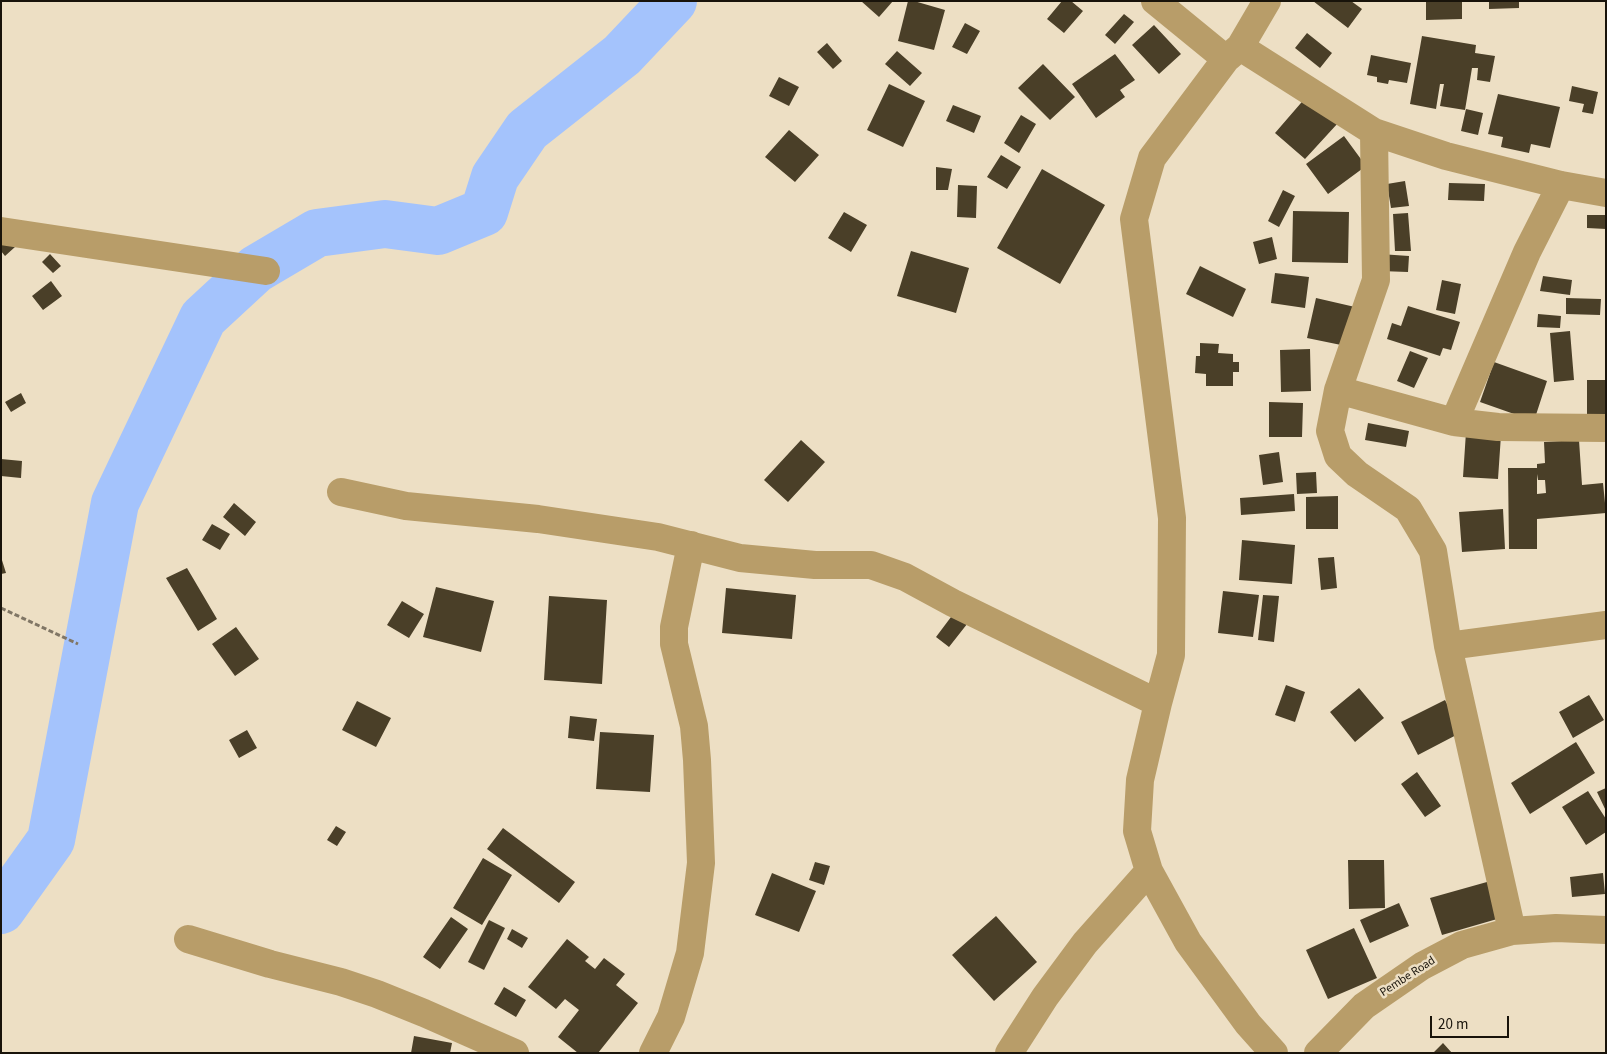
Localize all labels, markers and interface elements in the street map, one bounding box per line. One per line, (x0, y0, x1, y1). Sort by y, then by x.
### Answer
street label: Pembe Road (1378, 954, 1438, 1000)
scale bar (1432, 1006, 1511, 1038)
text: 20 m (1438, 1014, 1468, 1035)

